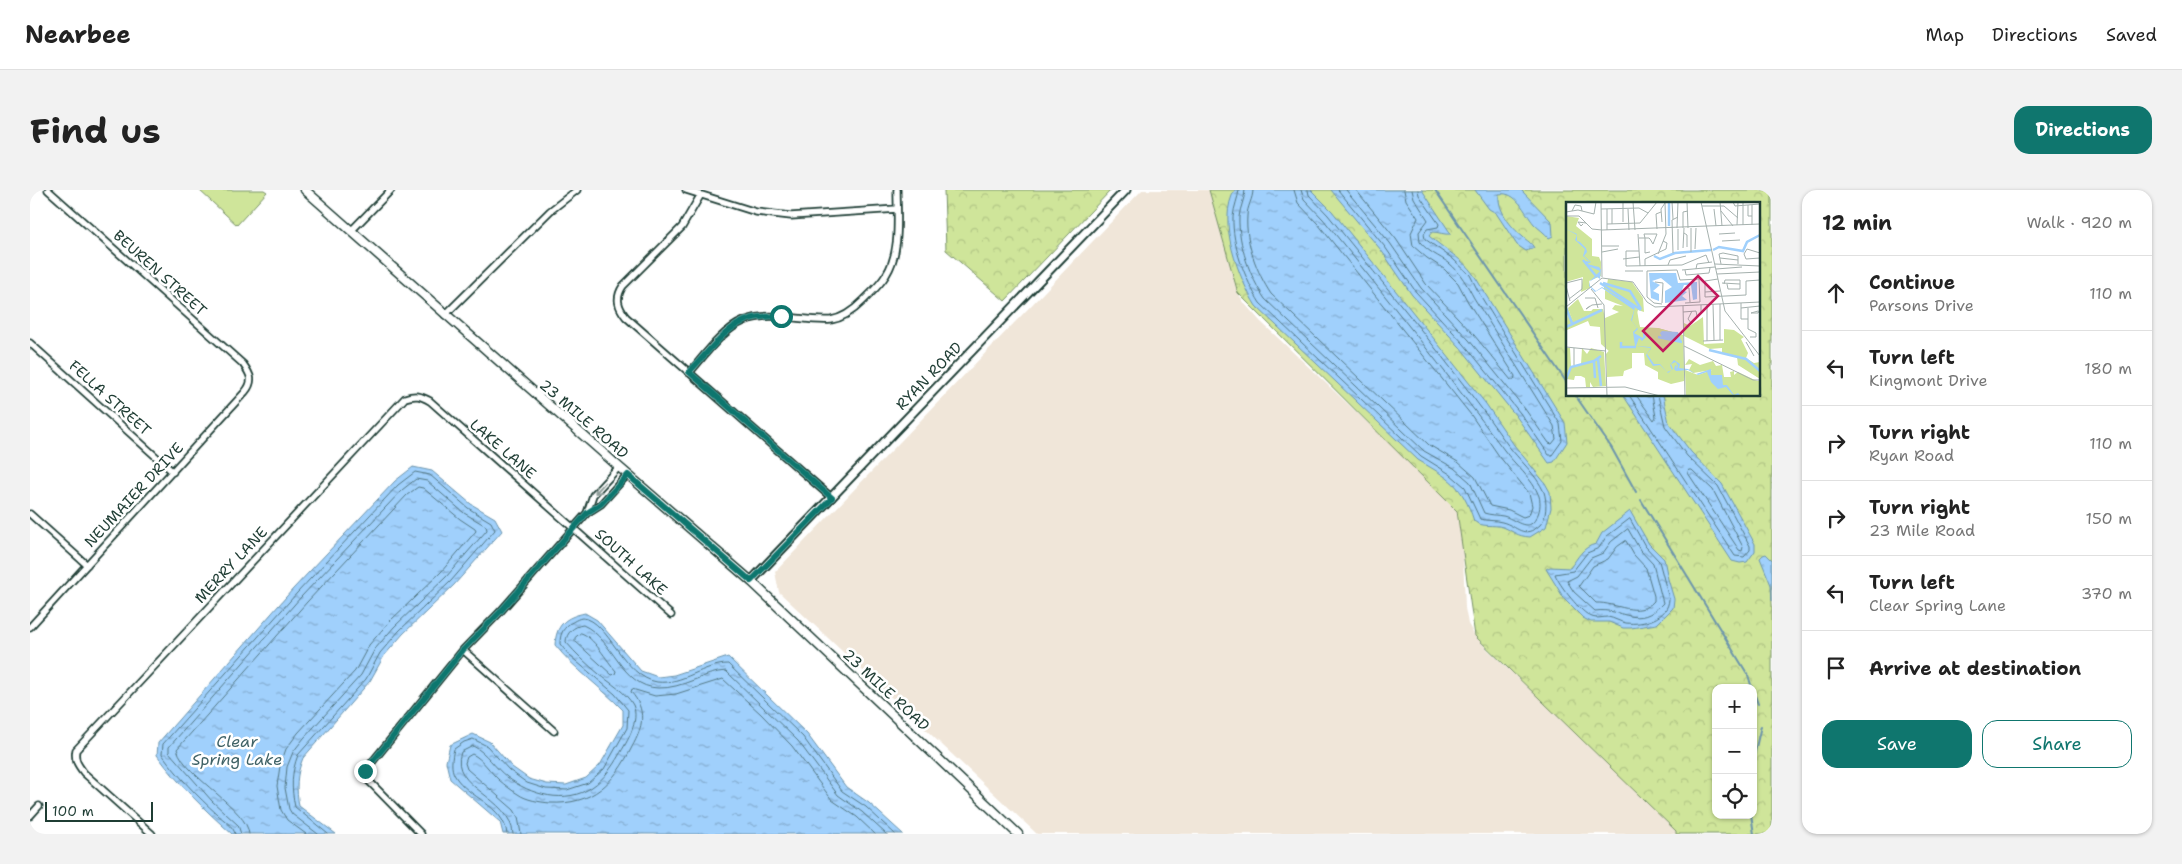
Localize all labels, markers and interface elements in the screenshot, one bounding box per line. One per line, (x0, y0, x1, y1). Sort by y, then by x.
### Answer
text: Nearbee (25, 19, 131, 51)
text: Map (1926, 23, 1964, 47)
text: Directions (1992, 23, 2078, 47)
text: Saved (2106, 23, 2157, 47)
button: Directions (2014, 106, 2152, 154)
text: Find us (30, 107, 161, 154)
inset map (1566, 202, 1760, 396)
text: 12 min (1822, 209, 1892, 237)
text: Walk · 920 m (2026, 212, 2132, 233)
street label: BEUREN STREET (109, 226, 211, 320)
text: Continue (1869, 270, 1955, 295)
icon: ahead (1822, 279, 1850, 307)
text: 110 m (2089, 283, 2132, 304)
text: Parsons Drive (1869, 295, 1974, 316)
route start (770, 305, 793, 328)
street label: RYAN ROAD (891, 338, 967, 414)
text: Turn left (1869, 345, 1955, 370)
icon: left (1822, 354, 1850, 382)
street label: FELLA STREET (65, 356, 155, 440)
text: 180 m (2084, 358, 2132, 379)
text: Kingmont Drive (1869, 370, 1988, 391)
street label: 23 MILE ROAD (535, 375, 633, 463)
street label: LAKE LANE (466, 415, 540, 483)
text: Turn right (1869, 420, 1970, 445)
icon: right (1822, 429, 1850, 457)
text: 110 m (2089, 433, 2132, 454)
street label: NEUMAIER DRIVE (80, 438, 188, 552)
text: Ryan Road (1869, 445, 1954, 466)
one-way arrow (594, 482, 606, 495)
text: Turn right (1869, 495, 1970, 520)
icon: right (1822, 504, 1850, 532)
text: 150 m (2085, 508, 2132, 529)
text: 23 Mile Road (1869, 520, 1975, 541)
street label: MERRY LANE (190, 522, 272, 608)
street label: SOUTH LAKE (591, 524, 671, 600)
text: Turn left (1869, 570, 1955, 595)
icon: left (1822, 579, 1850, 607)
text: 370 m (2081, 583, 2132, 604)
text: Clear Spring Lane (1869, 595, 2006, 616)
street label: 23 MILE ROAD (838, 645, 934, 735)
icon: arrive (1822, 654, 1850, 682)
text: Arrive at destination (1869, 656, 2081, 681)
map controls (1712, 684, 1757, 819)
button: + (1712, 684, 1757, 729)
button: Save (1822, 720, 1972, 768)
button: Share (1982, 720, 2132, 768)
button: − (1712, 729, 1757, 774)
water label: Clear Spring Lake (192, 731, 282, 770)
route end (354, 760, 377, 783)
button: locate (1712, 774, 1757, 819)
scale bar (45, 799, 152, 822)
text: 100 m (52, 802, 94, 820)

